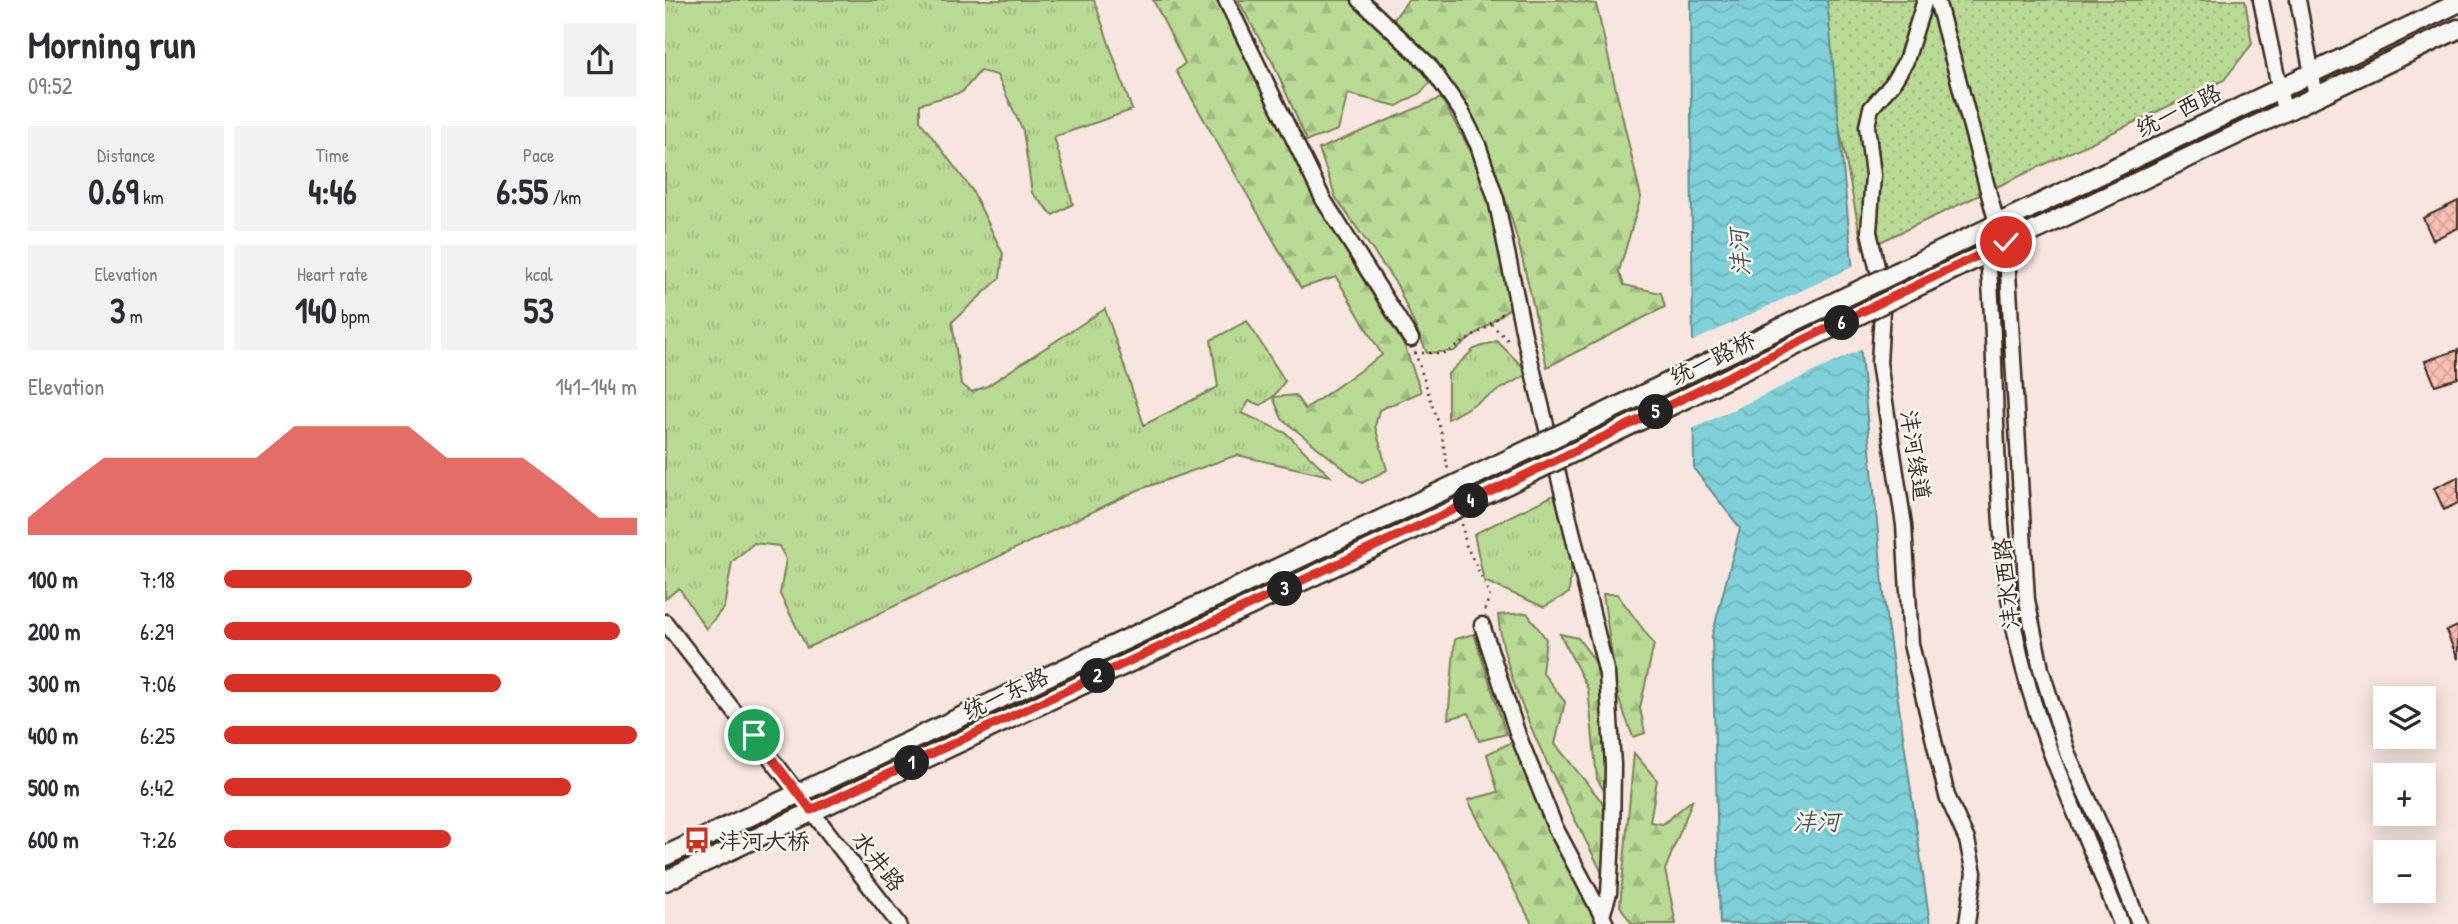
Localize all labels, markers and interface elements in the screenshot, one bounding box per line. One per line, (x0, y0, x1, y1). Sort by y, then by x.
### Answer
text: Morning run (28, 18, 196, 70)
button: share (563, 23, 637, 97)
text: 09:52 (28, 70, 73, 101)
street label: 统一西路 (2130, 76, 2226, 144)
text: Distance (97, 142, 155, 168)
text: Time (316, 142, 349, 168)
text: Pace (523, 142, 555, 168)
text: 0.69 (89, 168, 139, 215)
text: 4:46 (308, 168, 357, 215)
text: 6:55 (496, 168, 548, 215)
text: km (139, 184, 164, 210)
text: /km (548, 184, 581, 210)
pin (1976, 212, 2036, 272)
icon: check (1987, 223, 2025, 261)
water label: 沣河 (1721, 224, 1757, 278)
text: Elevation (95, 261, 158, 287)
text: Heart rate (297, 261, 368, 287)
text: kcal (525, 261, 553, 287)
text: 3 (110, 287, 125, 334)
text: 140 (295, 287, 337, 334)
text: 53 (524, 287, 554, 334)
text: m (125, 303, 143, 329)
text: bpm (337, 303, 370, 329)
pin: 6 (1825, 306, 1859, 340)
text: 6 (1838, 309, 1845, 335)
street label: 统一路桥 (1664, 324, 1760, 392)
text: Elevation (28, 371, 104, 402)
text: 141–144 m (555, 371, 637, 402)
pin: 5 (1639, 394, 1674, 430)
text: 5 (1651, 398, 1660, 424)
street label: 沣河绿道 (1893, 407, 1939, 503)
pin: 4 (1453, 484, 1489, 518)
text: 4 (1467, 487, 1474, 513)
street label: 沣水西路 (1986, 537, 2026, 631)
text: 100 m (28, 564, 78, 595)
text: 7:18 (140, 564, 175, 595)
pin: 3 (1267, 572, 1303, 606)
text: 3 (1280, 575, 1289, 601)
text: 200 m (28, 616, 80, 647)
text: 6:29 (140, 616, 174, 647)
pin: 2 (1081, 658, 1115, 694)
street label: 统一东路 (957, 660, 1053, 726)
text: 2 (1093, 662, 1102, 688)
text: 300 m (28, 668, 80, 699)
text: 7:06 (140, 668, 176, 699)
map controls (2373, 686, 2436, 903)
button: layers (2373, 686, 2436, 749)
pin (724, 705, 784, 765)
icon: arrive (735, 716, 773, 754)
text: 400 m (28, 720, 78, 751)
text: 6:25 (140, 720, 175, 751)
pin: 1 (895, 746, 929, 780)
text: 1 (908, 749, 915, 775)
button: + (2373, 763, 2436, 826)
text: 500 m (28, 772, 79, 803)
text: 6:42 (140, 772, 174, 803)
water label: 沣河 (1792, 805, 1844, 837)
text: 600 m (28, 824, 79, 855)
text: 7:26 (140, 824, 177, 855)
street label: 水井路 (846, 824, 912, 898)
bus stop icon: 沣河大桥 (682, 825, 712, 855)
place label: 沣河大桥 (718, 825, 810, 856)
button: − (2373, 840, 2436, 903)

